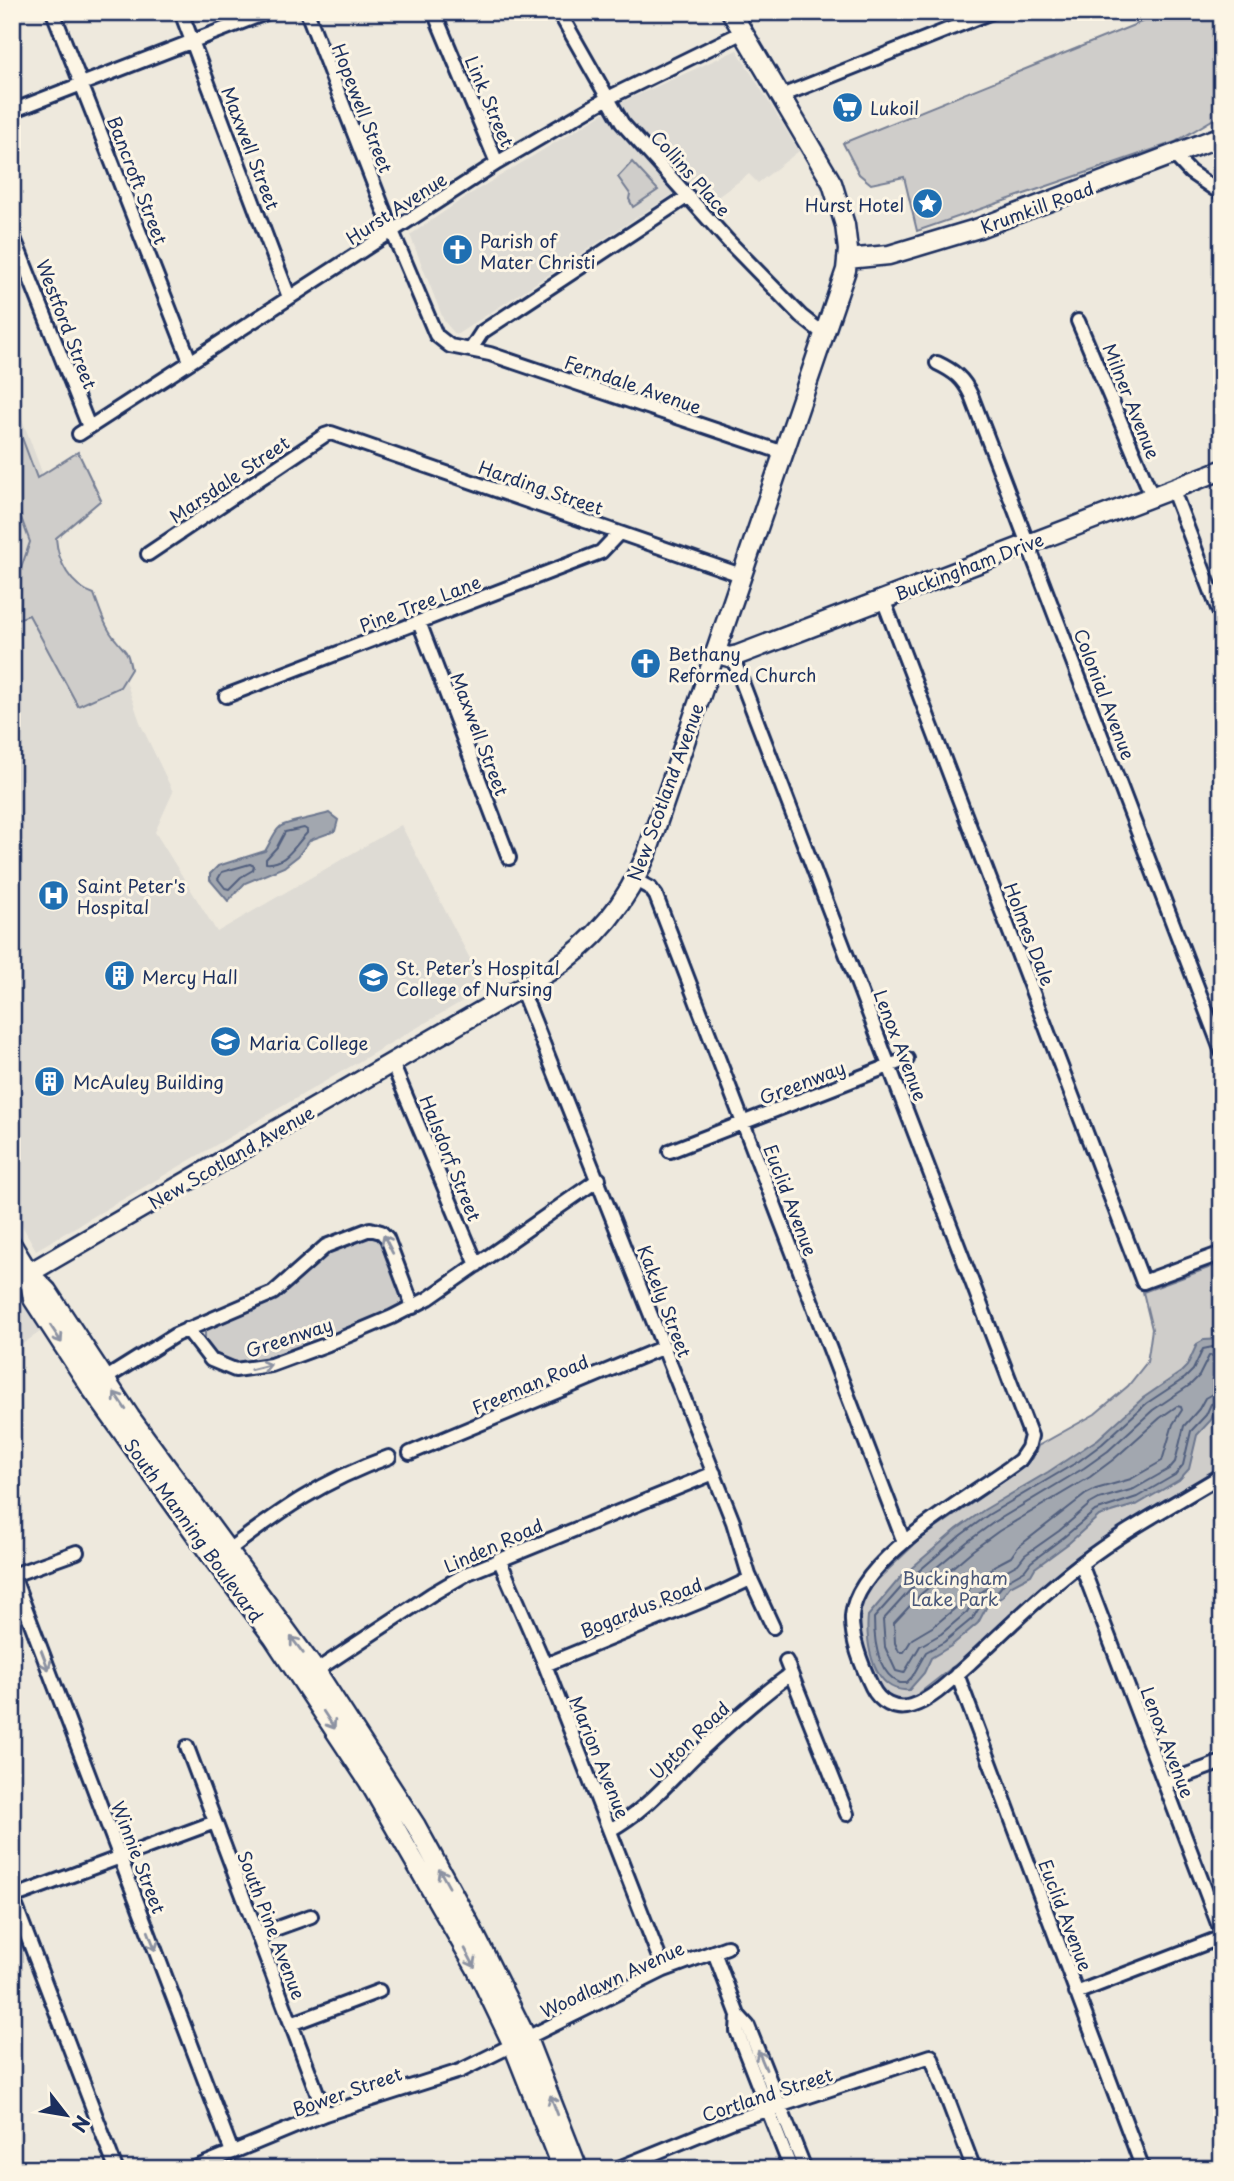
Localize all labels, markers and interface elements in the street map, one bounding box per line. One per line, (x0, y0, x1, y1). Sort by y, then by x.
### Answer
street label: Hopewell Street (326, 39, 400, 177)
street label: Link Street (459, 51, 521, 151)
street label: Maxwell Street (215, 82, 287, 214)
supermarket icon: Lukoil (830, 90, 864, 124)
place label: Lukoil (870, 94, 919, 121)
street label: Bancroft Street (101, 112, 175, 248)
street label: Collins Place (645, 124, 737, 222)
street label: Hurst Avenue (340, 165, 452, 251)
street label: Krumkill Road (977, 174, 1097, 240)
place icon: Hurst Hotel (910, 187, 944, 221)
place label: Hurst Hotel (805, 191, 904, 218)
place label: Parish of Mater Christi (480, 227, 596, 275)
church icon: Parish of Mater Christi (440, 233, 474, 267)
street label: Westford Street (30, 255, 104, 393)
street label: Milner Avenue (1097, 339, 1168, 463)
street label: Ferndale Avenue (561, 348, 705, 420)
street label: Marsdale Street (164, 429, 294, 529)
street label: Harding Street (475, 453, 607, 521)
street label: Buckingham Drive (891, 525, 1047, 607)
street label: Pine Tree Lane (355, 567, 485, 639)
street label: Colonial Avenue (1068, 624, 1143, 764)
place label: Bethany Reformed Church (668, 640, 817, 688)
church icon: Bethany Reformed Church (628, 646, 662, 680)
street label: Maxwell Street (444, 668, 516, 800)
street label: New Scotland Avenue (620, 699, 710, 885)
place label: Saint Peter's Hospital (77, 872, 186, 920)
hospital icon: Saint Peter's Hospital (37, 878, 71, 912)
street label: Holmes Dale (998, 878, 1062, 990)
place label: St. Peter’s Hospital College of Nursing (396, 954, 560, 1002)
building icon: Mercy Hall (102, 959, 136, 993)
school or university icon: St. Peter’s Hospital College of Nursing (356, 960, 390, 994)
place label: Mercy Hall (142, 963, 238, 990)
street label: Lenox Avenue (867, 986, 935, 1105)
school or university icon: Maria College (209, 1025, 243, 1059)
place label: Maria College (249, 1029, 369, 1056)
street label: Greenway (755, 1053, 849, 1111)
building icon: McAuley Building (33, 1064, 67, 1098)
place label: McAuley Building (73, 1068, 224, 1095)
street label: Halsdorf Street (413, 1091, 489, 1225)
street label: New Scotland Avenue (143, 1098, 319, 1216)
street label: Euclid Avenue (757, 1140, 825, 1260)
one-way arrow (381, 1234, 394, 1255)
street label: Kakely Street (631, 1241, 699, 1361)
street label: Greenway (242, 1310, 336, 1364)
one-way arrow (49, 1324, 63, 1344)
street label: Freeman Road (467, 1347, 593, 1421)
one-way arrow (249, 1360, 272, 1373)
one-way arrow (113, 1392, 127, 1412)
street label: South Manning Boulevard (118, 1433, 270, 1627)
street label: Linden Road (439, 1511, 547, 1579)
park label: Buckingham Lake Park (902, 1564, 1008, 1612)
street label: Bogardus Road (576, 1570, 706, 1644)
one-way arrow (289, 1636, 304, 1655)
one-way arrow (40, 1649, 53, 1671)
street label: Lenox Avenue (1134, 1683, 1202, 1802)
street label: Marion Avenue (563, 1692, 637, 1822)
street label: Upton Road (643, 1695, 735, 1785)
one-way arrow (321, 1710, 336, 1729)
street label: Winnie Street (105, 1797, 173, 1917)
street label: South Pine Avenue (231, 1847, 313, 2003)
street label: Euclid Avenue (1032, 1855, 1100, 1975)
one-way arrow (437, 1869, 451, 1889)
one-way arrow (147, 1930, 160, 1952)
street label: Woodlawn Avenue (536, 1934, 688, 2024)
one-way arrow (464, 1947, 477, 1968)
one-way arrow (755, 2050, 768, 2071)
street label: Bower Street (289, 2060, 405, 2122)
street label: Cortland Street (698, 2060, 836, 2128)
north arrow (32, 2080, 102, 2150)
one-way arrow (546, 2095, 559, 2117)
text: N (66, 2111, 97, 2138)

